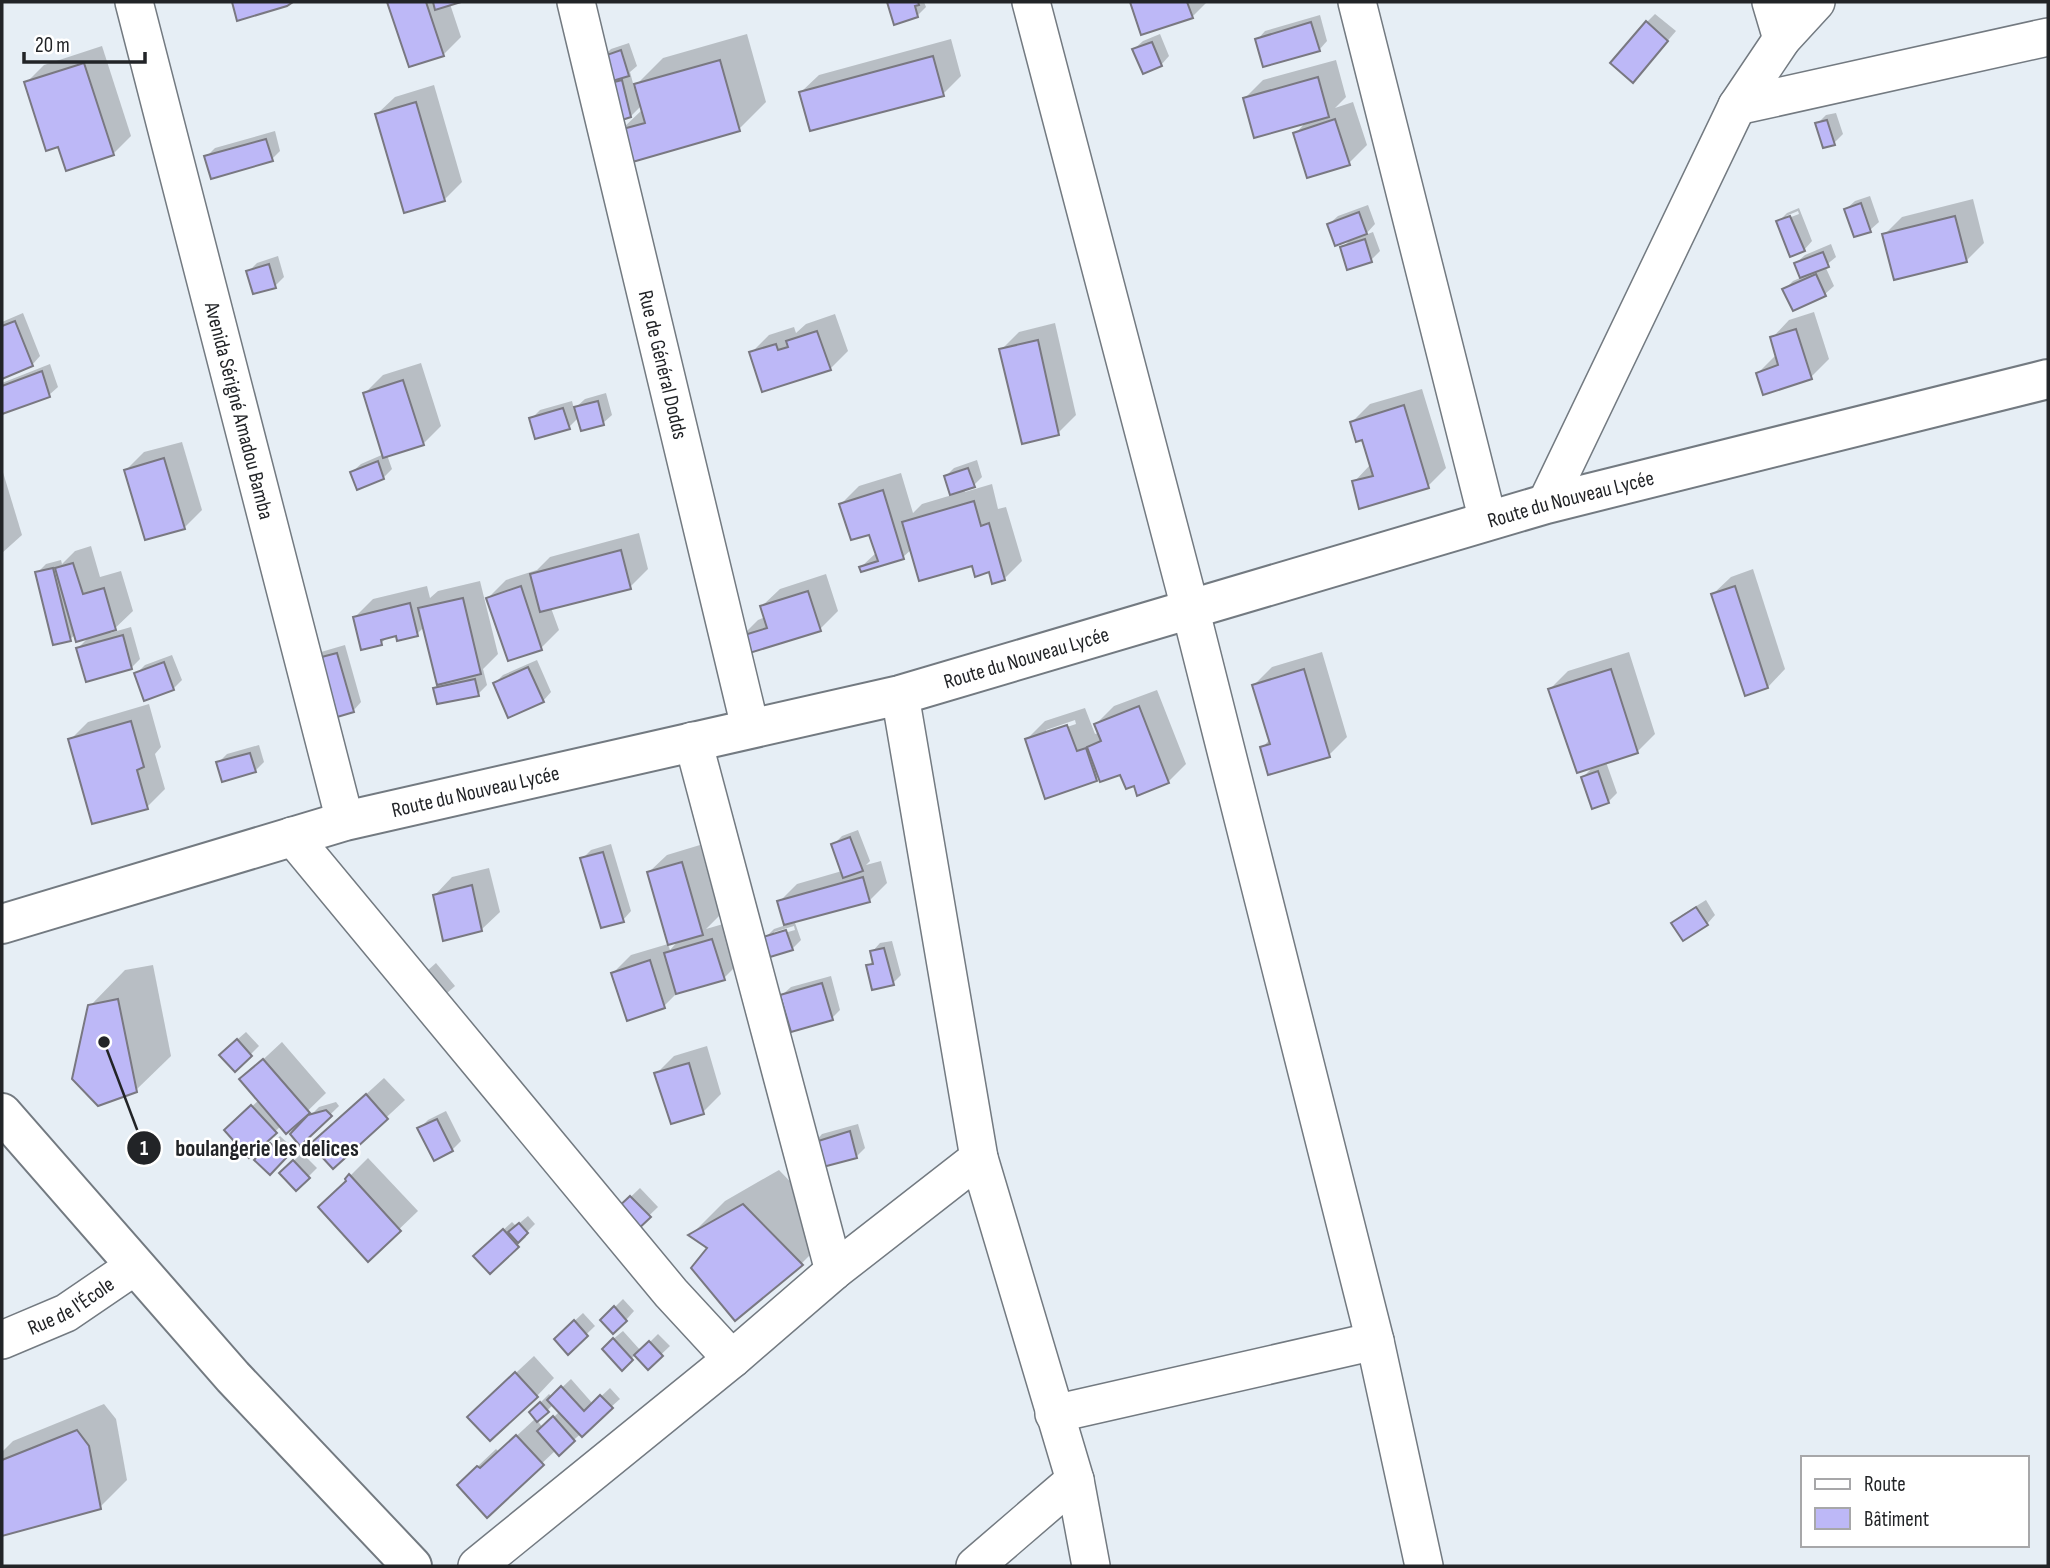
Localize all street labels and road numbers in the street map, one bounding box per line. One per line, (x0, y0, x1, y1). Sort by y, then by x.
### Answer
street label: Rue de Général Dodds (633, 288, 693, 442)
street label: Avenida Sérigné Amadou Bamba (199, 298, 279, 522)
street label: Route du Nouveau Lycée (1484, 465, 1656, 533)
street label: Route du Nouveau Lycée (941, 621, 1112, 694)
street label: Route du Nouveau Lycée (389, 760, 562, 823)
street label: Rue de l'École (24, 1271, 119, 1340)

